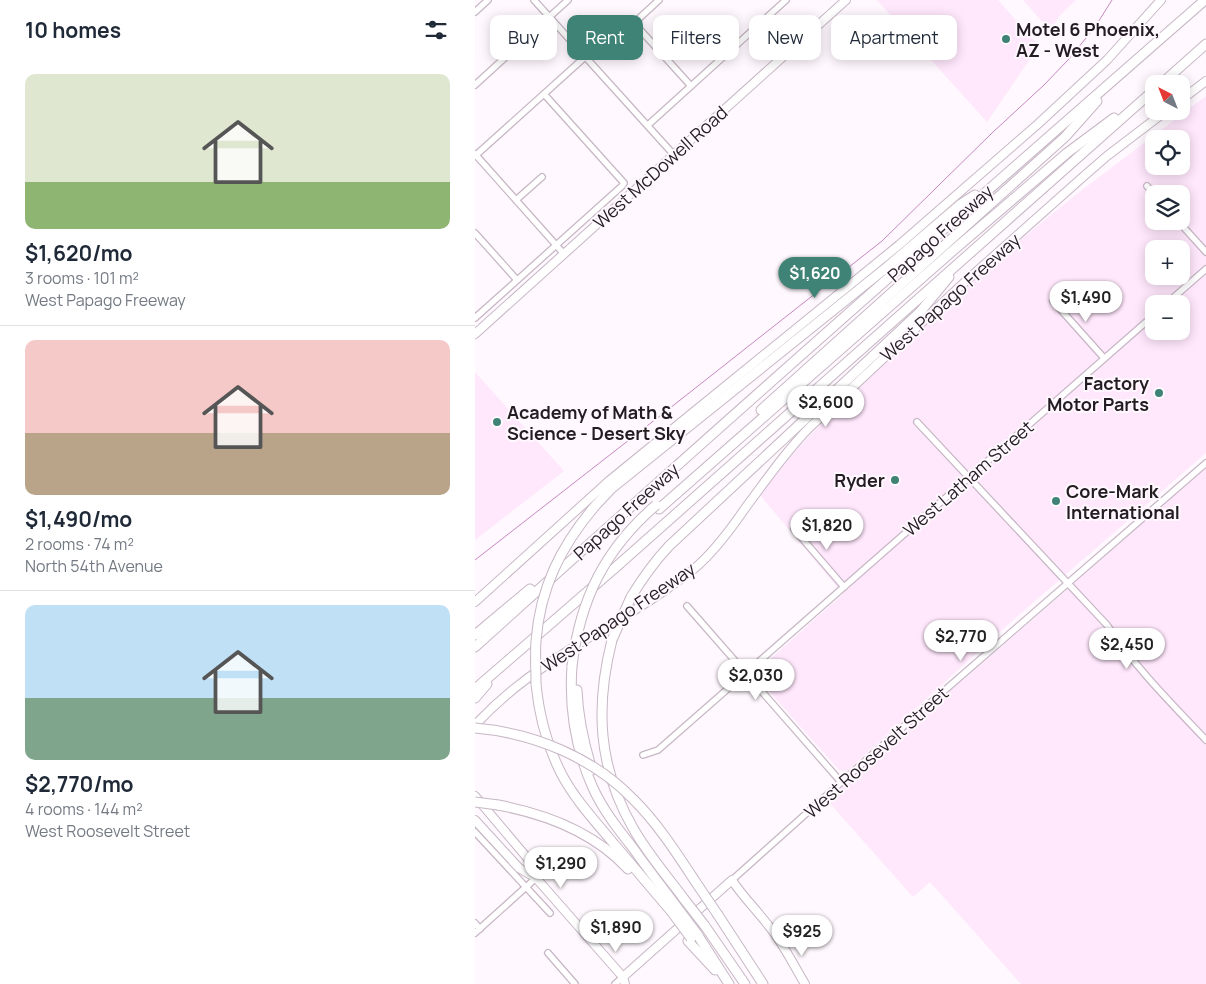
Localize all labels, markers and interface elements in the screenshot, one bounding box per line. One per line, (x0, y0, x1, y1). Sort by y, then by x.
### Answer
chip: Buy (490, 15, 557, 60)
chip: Rent (567, 15, 643, 60)
chip: Filters (653, 15, 739, 60)
chip: New (749, 15, 821, 60)
chip: Apartment (831, 15, 957, 60)
text: 10 homes (25, 16, 121, 44)
icon: filters (422, 16, 450, 44)
place label: Motel 6 Phoenix, AZ - West (1016, 17, 1160, 62)
marker: Motel 6 Phoenix, AZ - West (1000, 33, 1012, 45)
north arrow (1145, 75, 1190, 120)
map controls (1145, 75, 1190, 340)
street label: West McDowell Road (588, 100, 732, 234)
icon: home (193, 107, 283, 197)
button: locate (1145, 130, 1190, 175)
street label: Papago Freeway (882, 179, 998, 287)
button: layers (1145, 185, 1190, 230)
street label: West Papago Freeway (875, 227, 1026, 366)
text: $1,620/mo (25, 239, 132, 267)
button: + (1145, 240, 1190, 285)
pin: $1,620 (774, 256, 856, 299)
text: $1,620 (789, 262, 841, 284)
text: 3 rooms · 101 m² (25, 267, 139, 289)
pin: $1,490 (1045, 280, 1127, 323)
text: $1,490 (1060, 286, 1112, 308)
text: West Papago Freeway (25, 289, 186, 311)
button: − (1145, 295, 1190, 340)
place label: Factory Motor Parts (1047, 371, 1149, 416)
icon: home (193, 372, 283, 462)
pin: $2,600 (785, 386, 867, 428)
marker: Factory Motor Parts (1153, 387, 1165, 399)
text: $2,600 (798, 391, 854, 413)
place label: Academy of Math & Science - Desert Sky (507, 400, 686, 445)
street label: West Latham Street (898, 415, 1038, 541)
marker: Academy of Math & Science - Desert Sky (491, 416, 503, 428)
street label: Papago Freeway (568, 457, 684, 565)
place label: Ryder (834, 468, 885, 492)
marker: Ryder (889, 474, 901, 486)
place label: Core-Mark International (1066, 479, 1180, 524)
marker: Core-Mark International (1050, 495, 1062, 507)
text: $1,490/mo (25, 505, 132, 533)
pin: $1,820 (786, 508, 868, 551)
text: $1,820 (801, 514, 853, 536)
text: 2 rooms · 74 m² (25, 533, 134, 555)
text: North 54th Avenue (25, 555, 163, 577)
street label: West Papago Freeway (536, 556, 700, 678)
pin: $2,770 (920, 620, 1002, 662)
text: $2,770 (935, 625, 987, 647)
pin: $2,450 (1086, 628, 1168, 670)
text: $2,450 (1100, 633, 1154, 655)
icon: home (193, 637, 283, 727)
pin: $2,030 (715, 658, 797, 701)
text: $2,030 (729, 664, 783, 686)
street label: West Roosevelt Street (799, 681, 953, 823)
text: $2,770/mo (25, 770, 134, 798)
text: 4 rooms · 144 m² (25, 798, 143, 820)
text: West Roosevelt Street (25, 820, 190, 842)
pin: $1,290 (520, 846, 602, 889)
text: $1,290 (535, 852, 587, 874)
pin: $1,890 (575, 910, 657, 953)
pin: $925 (772, 914, 832, 957)
text: $1,890 (590, 916, 642, 938)
text: $925 (783, 920, 821, 942)

